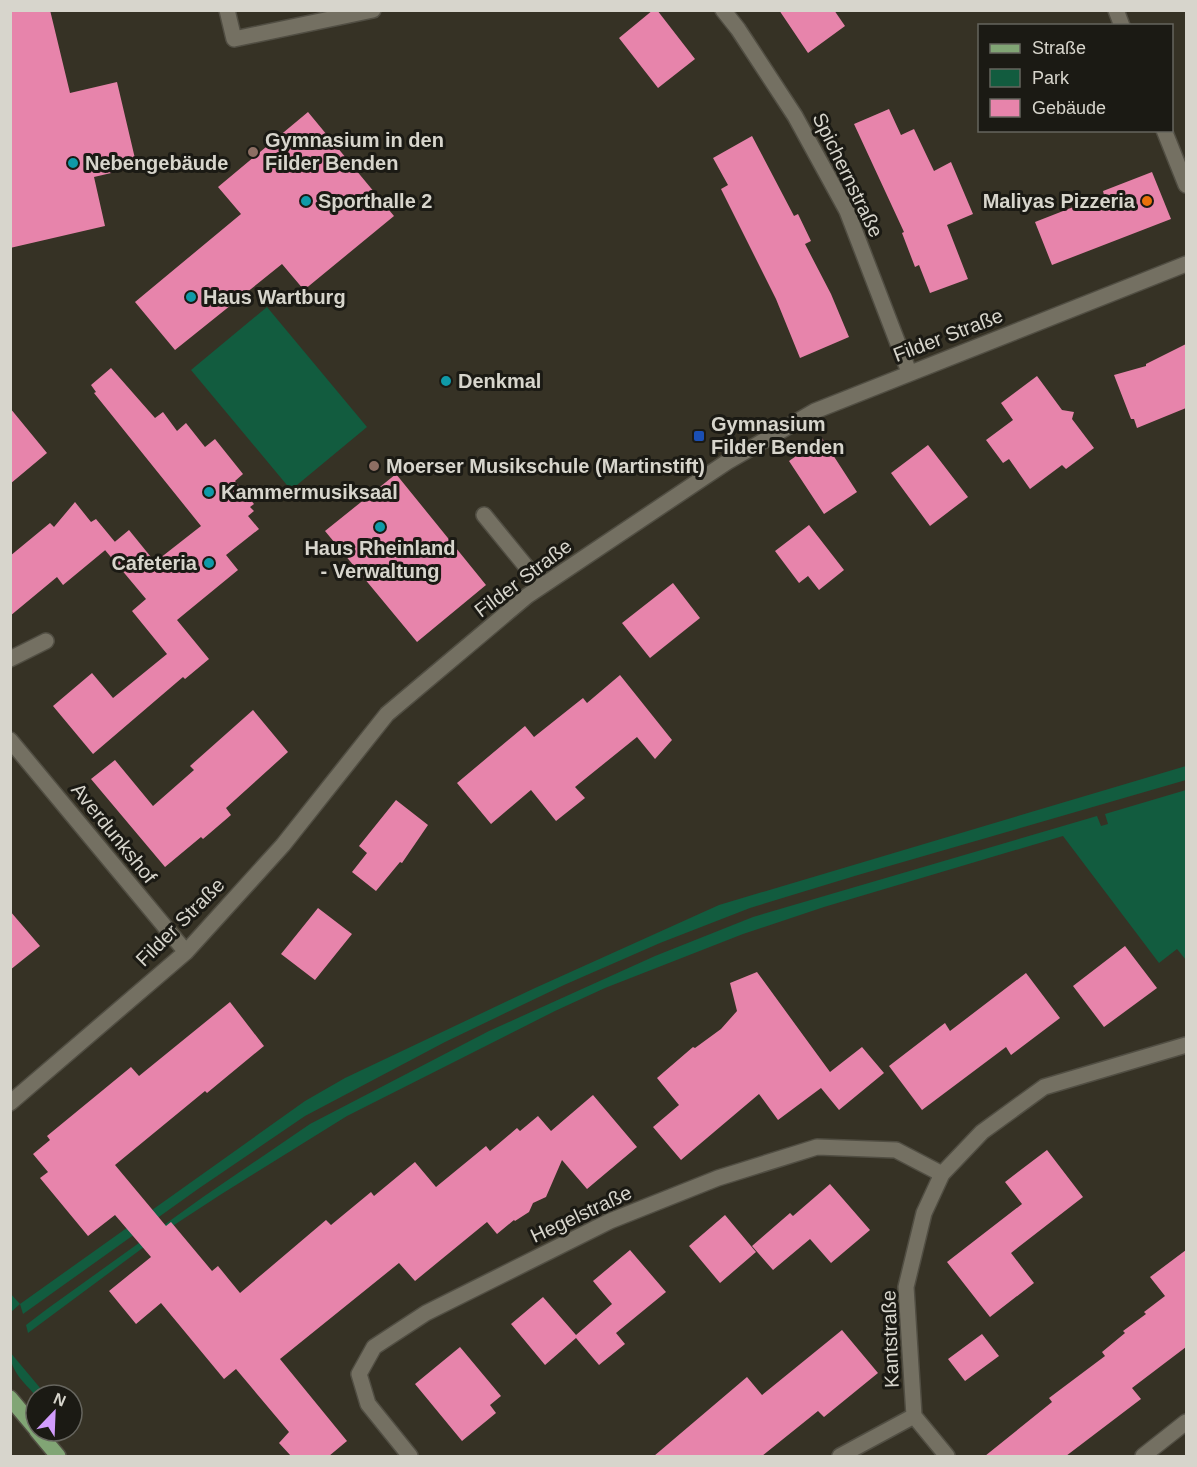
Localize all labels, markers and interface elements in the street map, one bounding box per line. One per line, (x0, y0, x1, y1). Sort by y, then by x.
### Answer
legend (978, 24, 1173, 132)
text: Straße (1032, 38, 1086, 58)
text: Park (1032, 68, 1070, 88)
text: Gebäude (1032, 98, 1106, 118)
street label: Spichernstraße (808, 109, 888, 241)
place label: Gymnasium in den Filder Benden (265, 129, 444, 174)
marker: Gymnasium in den Filder Benden (246, 145, 260, 159)
place label: Nebengebäude (85, 152, 228, 174)
marker: Nebengebäude (66, 156, 80, 170)
place label: Sporthalle 2 (318, 190, 432, 212)
place label: Maliyas Pizzeria (983, 190, 1136, 212)
marker: Sporthalle 2 (299, 194, 313, 208)
marker: Maliyas Pizzeria (1140, 194, 1154, 208)
place label: Haus Wartburg (203, 286, 346, 308)
marker: Haus Wartburg (184, 290, 198, 304)
street label: Filder Straße (890, 304, 1006, 366)
place label: Denkmal (458, 370, 541, 392)
marker: Denkmal (439, 374, 453, 388)
place label: Gymnasium Filder Benden (711, 413, 844, 458)
marker: Gymnasium Filder Benden (692, 429, 706, 443)
place label: Moerser Musikschule (Martinstift) (386, 455, 705, 477)
marker: Moerser Musikschule (Martinstift) (367, 459, 381, 473)
place label: Kammermusiksaal (221, 481, 398, 503)
marker: Kammermusiksaal (202, 485, 216, 499)
marker: Haus Rheinland - Verwaltung (373, 520, 387, 534)
street label: Filder Straße (470, 534, 576, 622)
place label: Haus Rheinland - Verwaltung (304, 537, 456, 582)
place label: Cafeteria (111, 552, 198, 574)
marker: Cafeteria (202, 556, 216, 570)
street label: Averdunkshof (67, 779, 161, 888)
street label: Filder Straße (131, 873, 229, 971)
street label: Hegelstraße (527, 1181, 635, 1247)
street label: Kantstraße (877, 1290, 903, 1388)
north arrow (24, 1383, 84, 1443)
text: N (51, 1390, 68, 1410)

